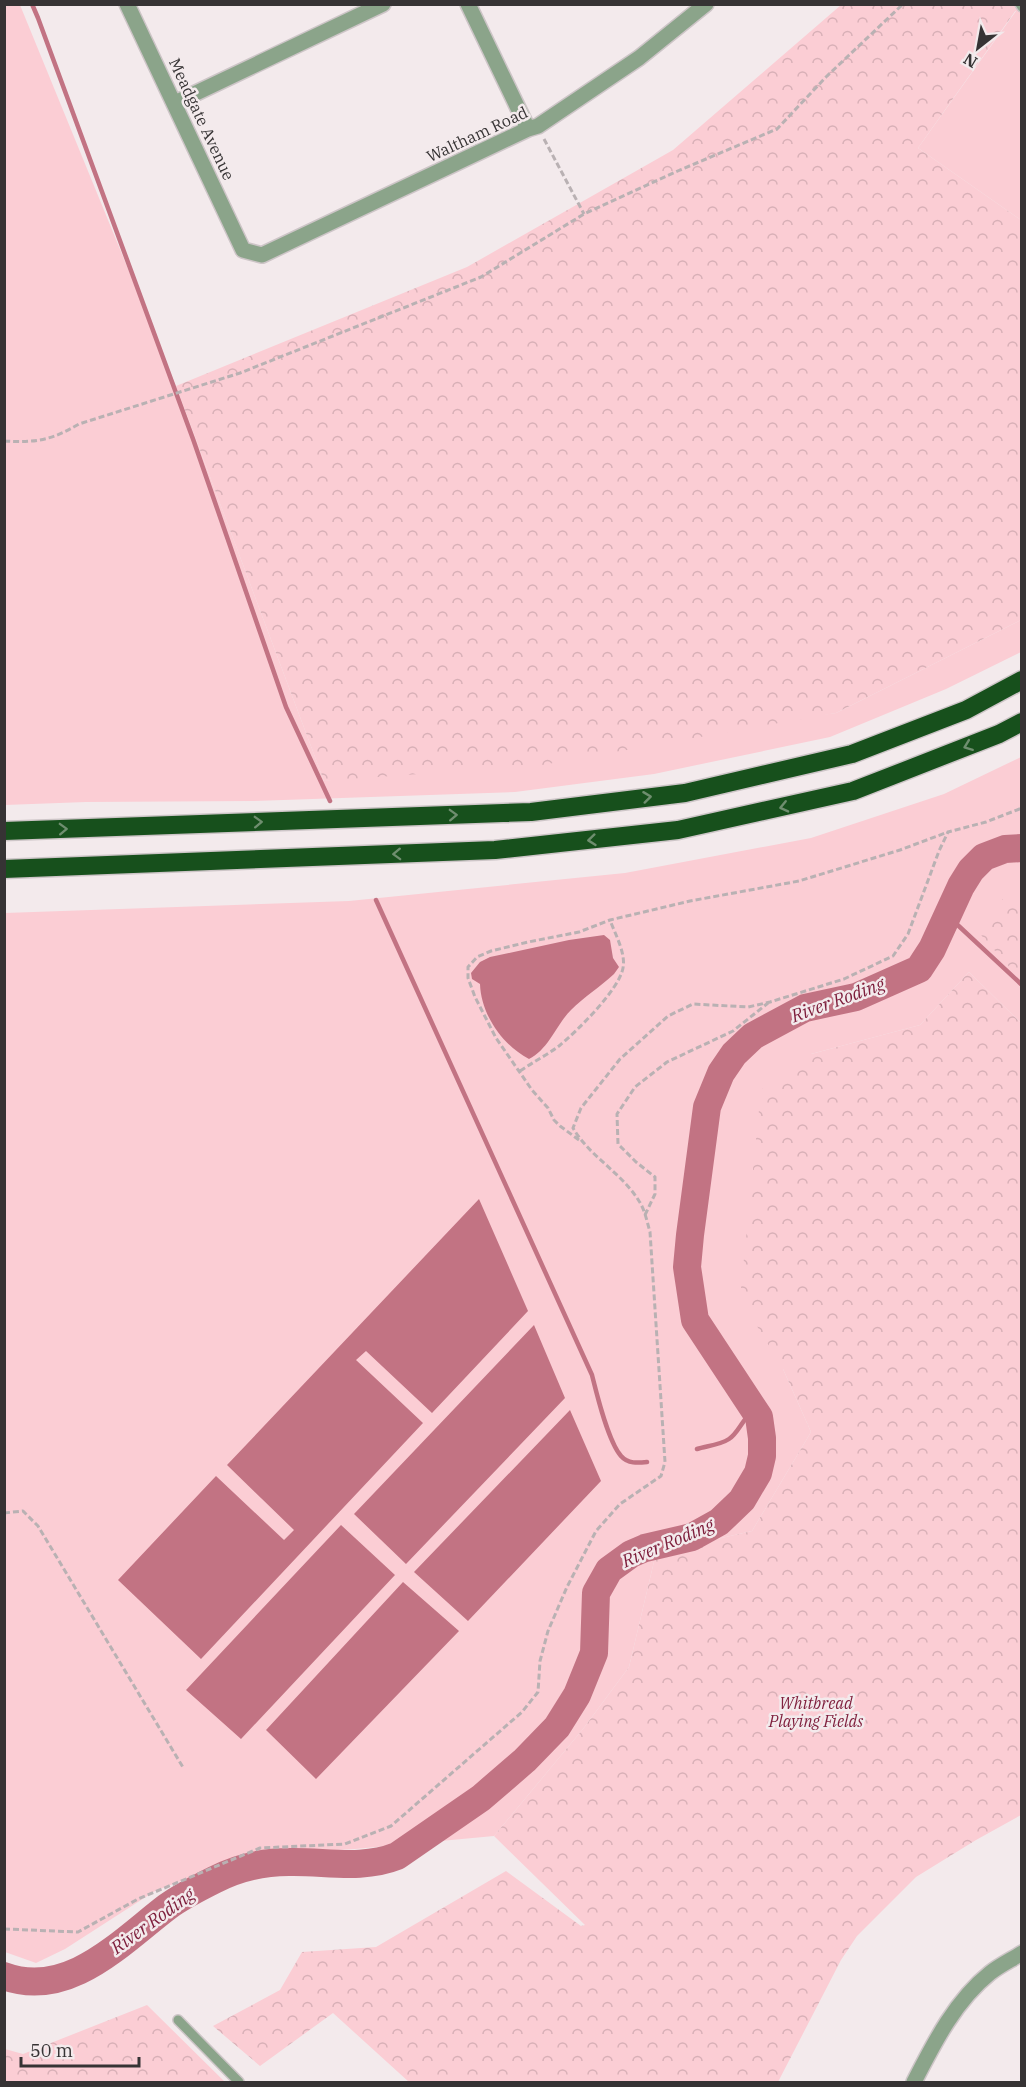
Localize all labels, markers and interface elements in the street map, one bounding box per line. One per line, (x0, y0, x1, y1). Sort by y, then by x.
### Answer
north arrow (948, 18, 1008, 78)
text: N (960, 49, 981, 73)
street label: Meadgate Avenue (165, 55, 239, 183)
street label: Waltham Road (423, 102, 531, 166)
one-way arrow (964, 739, 975, 751)
one-way arrow (642, 792, 651, 804)
one-way arrow (779, 799, 789, 812)
one-way arrow (448, 808, 457, 821)
one-way arrow (253, 815, 262, 828)
one-way arrow (58, 823, 67, 835)
one-way arrow (587, 833, 596, 846)
one-way arrow (393, 847, 402, 860)
water label: River Roding (787, 972, 888, 1027)
water label: River Roding (617, 1513, 718, 1573)
park label: Whitbread Playing Fields (768, 1693, 863, 1731)
water label: River Roding (105, 1882, 200, 1959)
scale bar (21, 2030, 140, 2068)
text: 50 m (30, 2039, 73, 2062)

